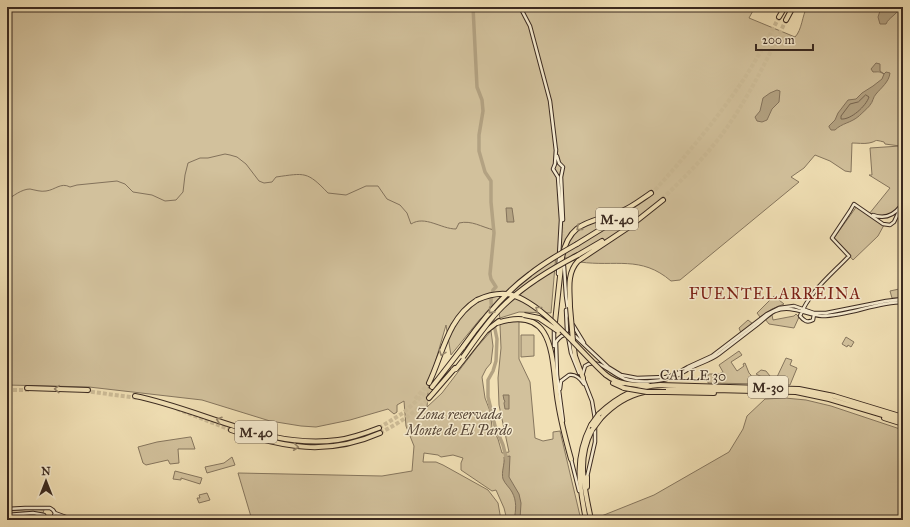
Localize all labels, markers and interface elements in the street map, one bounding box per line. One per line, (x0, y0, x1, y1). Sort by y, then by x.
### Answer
scale bar (756, 26, 813, 52)
text: 200 m (762, 33, 795, 47)
road number: M-40 (596, 208, 638, 230)
one-way arrow (576, 223, 584, 230)
district label: FUENTELARREINA (689, 284, 861, 303)
one-way arrow (489, 306, 496, 314)
one-way arrow (535, 307, 542, 314)
one-way arrow (438, 349, 446, 356)
street label: CALLE 30 (660, 366, 726, 385)
road number: M-30 (748, 376, 788, 398)
one-way arrow (54, 385, 60, 393)
park label: Zona reservada Monte de El Pardo (404, 406, 512, 439)
one-way arrow (215, 417, 222, 425)
road number: M-40 (235, 421, 277, 443)
one-way arrow (293, 442, 299, 451)
north arrow (26, 461, 66, 501)
text: N (41, 465, 51, 478)

